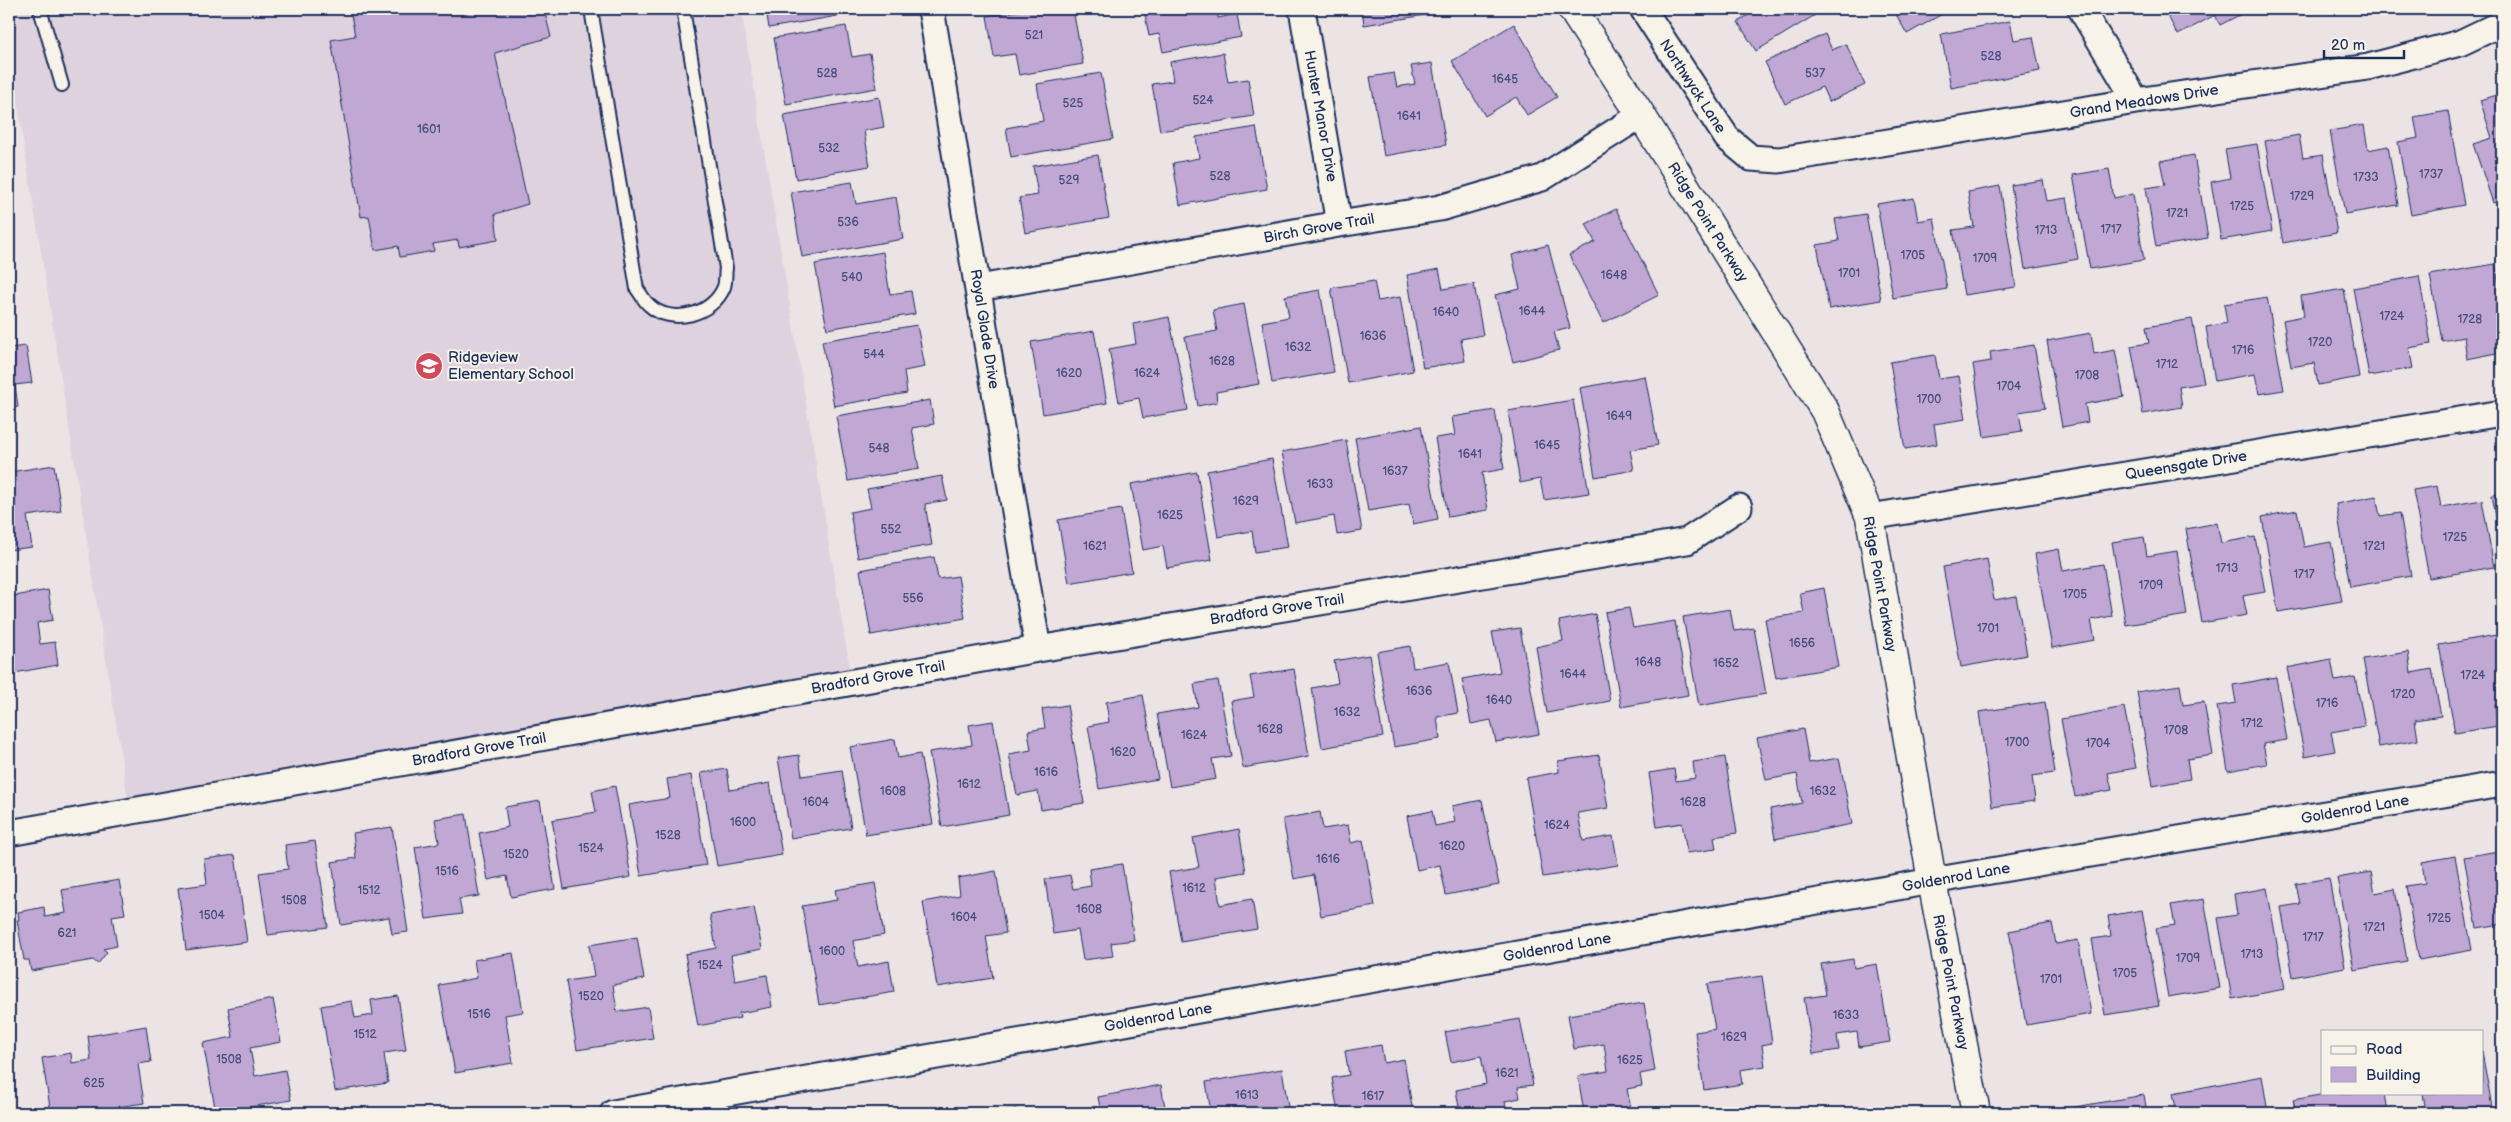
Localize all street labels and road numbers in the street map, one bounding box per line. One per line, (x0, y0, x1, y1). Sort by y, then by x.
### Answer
street label: Northwyck Lane (1655, 36, 1730, 137)
street label: Hunter Manor Drive (1300, 49, 1341, 184)
street label: Grand Meadows Drive (2068, 80, 2220, 123)
street label: Ridge Point Parkway (1663, 159, 1752, 286)
street label: Birch Grove Trail (1262, 209, 1376, 248)
street label: Royal Glade Drive (966, 268, 1003, 390)
street label: Queensgate Drive (2124, 446, 2249, 485)
street label: Ridge Point Parkway (1858, 515, 1901, 654)
street label: Bradford Grove Trail (1208, 589, 1346, 630)
street label: Bradford Grove Trail (810, 656, 947, 699)
street label: Bradford Grove Trail (411, 728, 548, 771)
street label: Goldenrod Lane (2300, 791, 2411, 828)
street label: Goldenrod Lane (1901, 859, 2012, 896)
street label: Ridge Point Parkway (1928, 913, 1973, 1052)
street label: Goldenrod Lane (1502, 929, 1613, 966)
street label: Goldenrod Lane (1103, 999, 1214, 1036)

